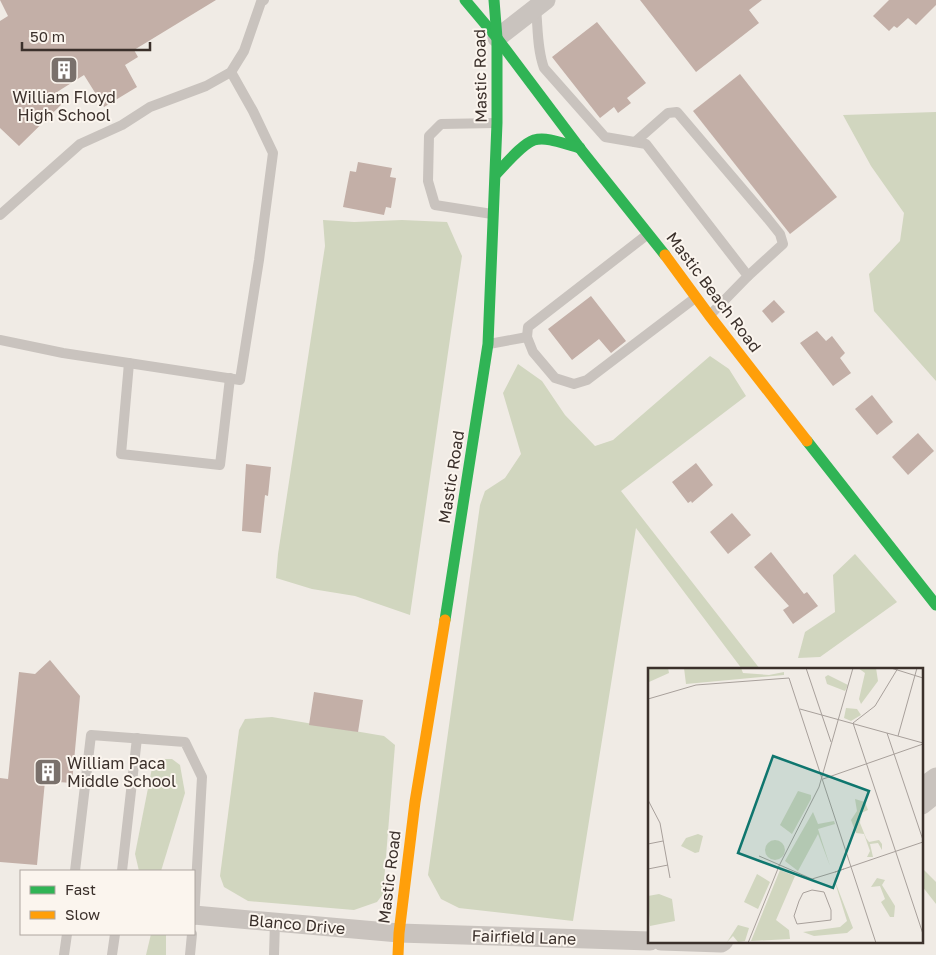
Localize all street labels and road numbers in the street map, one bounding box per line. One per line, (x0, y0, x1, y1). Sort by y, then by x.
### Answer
street label: Mastic Road (469, 29, 491, 123)
street label: Mastic Beach Road (662, 228, 766, 356)
street label: Mastic Road (434, 429, 468, 525)
street label: Mastic Road (373, 829, 405, 925)
street label: Blanco Drive (248, 910, 346, 938)
street label: Fairfield Lane (471, 925, 577, 949)

